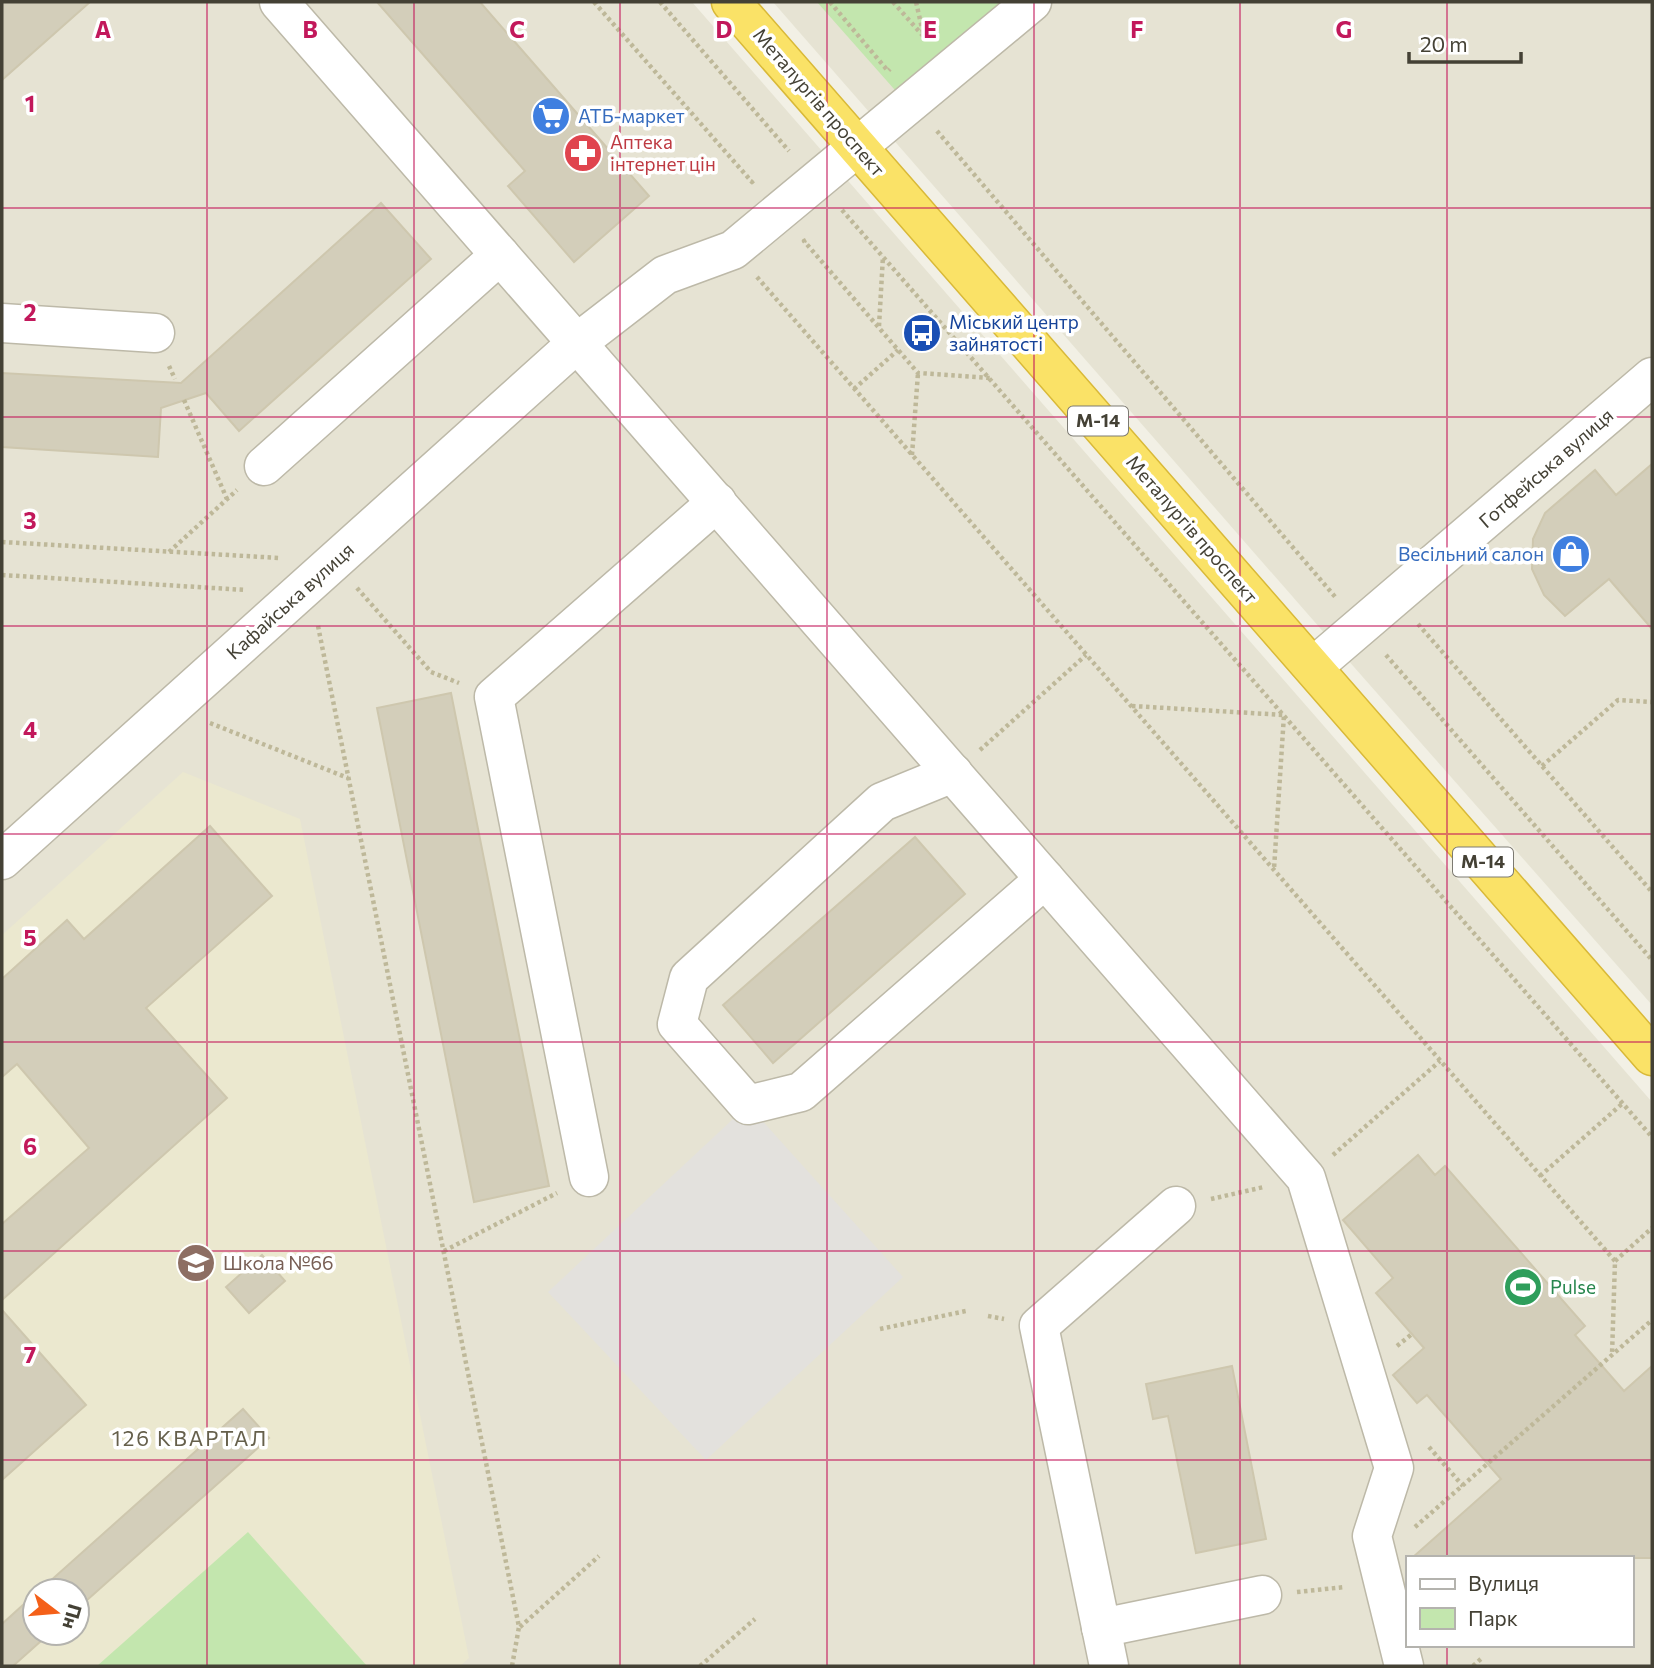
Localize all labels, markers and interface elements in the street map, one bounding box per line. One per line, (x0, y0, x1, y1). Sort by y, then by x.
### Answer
text: A (95, 15, 112, 43)
text: B (302, 15, 318, 43)
text: C (509, 15, 525, 43)
text: D (716, 15, 733, 43)
text: E (923, 15, 937, 43)
text: F (1130, 15, 1144, 43)
text: G (1336, 15, 1352, 43)
scale bar (1409, 21, 1521, 65)
street label: Металургів проспект (749, 23, 890, 180)
text: 20 m (1420, 31, 1468, 56)
text: 1 (25, 89, 35, 117)
supermarket icon: АТБ-маркет (530, 95, 572, 137)
place label: АТБ-маркет (578, 104, 685, 127)
place label: Аптека інтернет цін (610, 130, 716, 175)
pharmacy icon: Аптека інтернет цін (562, 132, 604, 174)
text: 2 (23, 298, 37, 326)
place label: Міський центр зайнятості (949, 310, 1079, 355)
bus stop icon: Міський центр зайнятості (901, 312, 943, 354)
street label: Готфейська вулиця (1474, 403, 1617, 532)
road number: М-14 (1068, 407, 1128, 436)
street label: Металургів проспект (1122, 450, 1263, 607)
text: 3 (23, 506, 37, 534)
shop icon: Весільний салон (1550, 533, 1592, 575)
street label: Кафайська вулиця (221, 537, 358, 664)
place label: Весільний салон (1398, 542, 1544, 565)
text: 4 (23, 715, 37, 743)
road number: М-14 (1453, 848, 1513, 876)
text: 5 (23, 923, 37, 951)
text: 6 (23, 1132, 37, 1160)
school or university icon: Школа №66 (175, 1242, 217, 1284)
place label: Школа №66 (223, 1251, 334, 1274)
sports icon: Pulse (1502, 1266, 1544, 1308)
place label: Pulse (1550, 1275, 1596, 1298)
text: 7 (24, 1340, 36, 1368)
district label: 126 КВАРТАЛ (112, 1425, 268, 1450)
legend (1406, 1556, 1633, 1647)
text: Вулиця (1468, 1570, 1539, 1595)
north arrow (21, 1577, 91, 1647)
text: Пн (58, 1602, 87, 1632)
text: Парк (1468, 1605, 1518, 1630)

